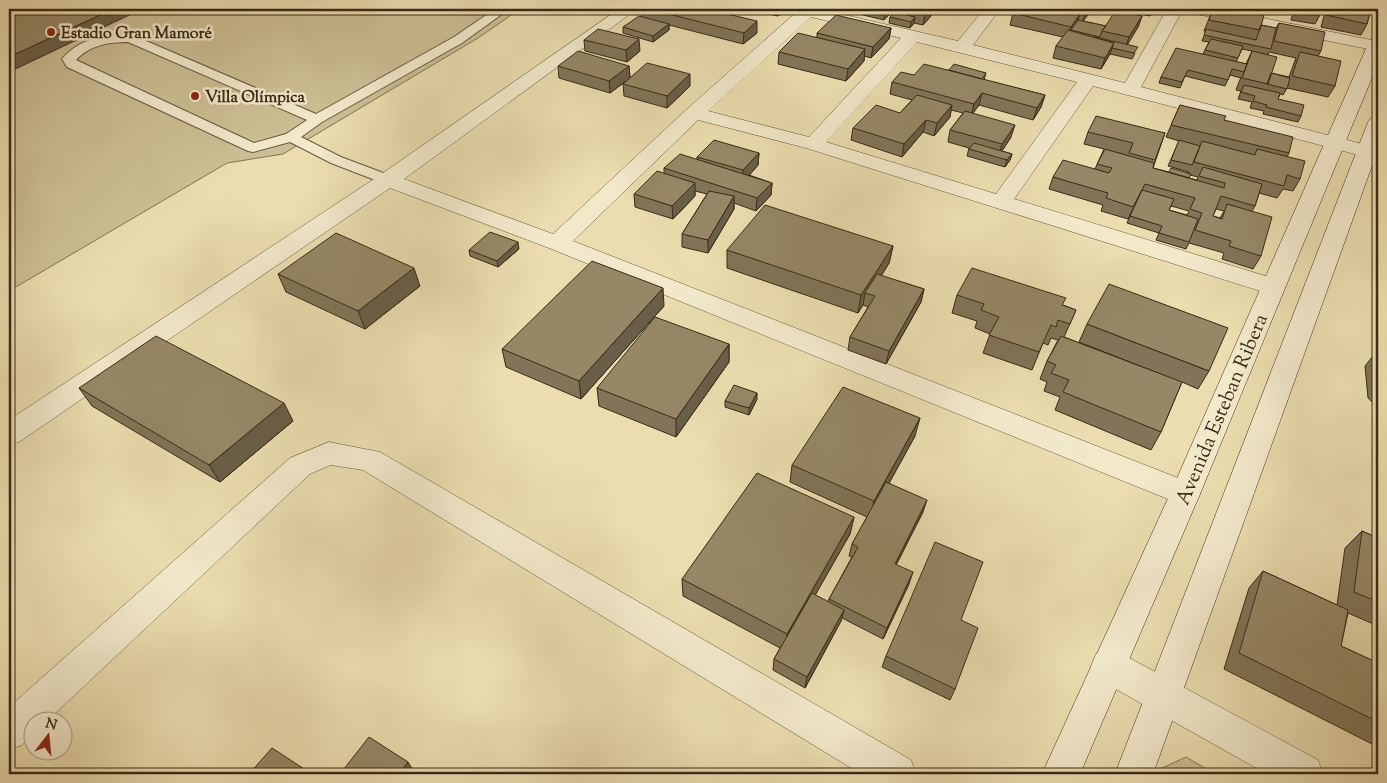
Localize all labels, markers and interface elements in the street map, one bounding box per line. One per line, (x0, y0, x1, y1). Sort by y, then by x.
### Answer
place label: Estadio Gran Mamoré (61, 23, 212, 46)
marker: Estadio Gran Mamoré (45, 26, 57, 38)
place label: Villa Olímpica (205, 87, 306, 110)
marker: Villa Olímpica (189, 90, 201, 102)
street label: Avenida Esteban Ribera (1170, 310, 1277, 510)
north arrow (22, 710, 72, 760)
text: N (43, 714, 59, 737)

